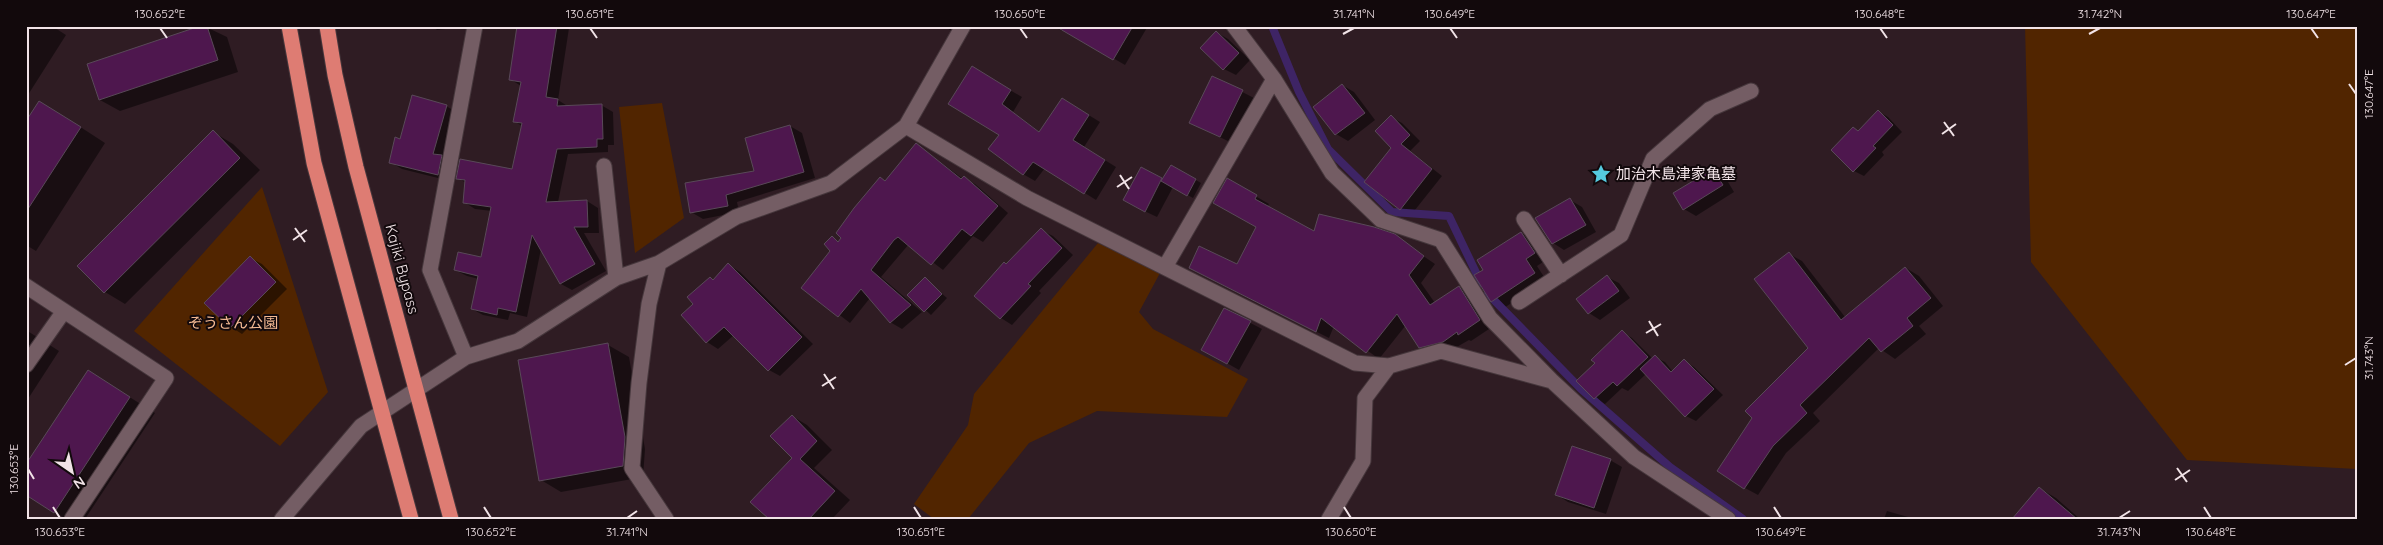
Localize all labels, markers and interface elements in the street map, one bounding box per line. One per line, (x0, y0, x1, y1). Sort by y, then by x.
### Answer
text: 130.652°E (135, 6, 185, 21)
text: 130.651°E (566, 6, 614, 21)
text: 130.650°E (995, 6, 1046, 21)
text: 31.741°N (1333, 6, 1375, 21)
text: 130.649°E (1425, 6, 1475, 21)
text: 130.648°E (1855, 6, 1905, 21)
text: 31.742°N (2078, 6, 2122, 21)
text: 130.647°E (2286, 6, 2336, 21)
text: 130.647°E (2361, 69, 2376, 119)
place icon: 加治木島津家亀墓 (1590, 163, 1612, 185)
place label: 加治木島津家亀墓 (1616, 164, 1736, 183)
street label: Kajiki Bypass (381, 222, 424, 316)
park label: ぞうさん公園 (188, 313, 278, 332)
text: 31.743°N (2361, 336, 2376, 380)
text: 130.653°E (6, 444, 21, 494)
north arrow (48, 448, 98, 498)
text: N (70, 472, 89, 493)
text: 130.653°E (35, 524, 85, 539)
text: 130.652°E (466, 524, 516, 539)
text: 31.741°N (606, 524, 648, 539)
text: 130.651°E (897, 524, 945, 539)
text: 130.650°E (1326, 524, 1377, 539)
text: 130.649°E (1756, 524, 1806, 539)
text: 31.743°N (2097, 524, 2141, 539)
text: 130.648°E (2186, 524, 2236, 539)

